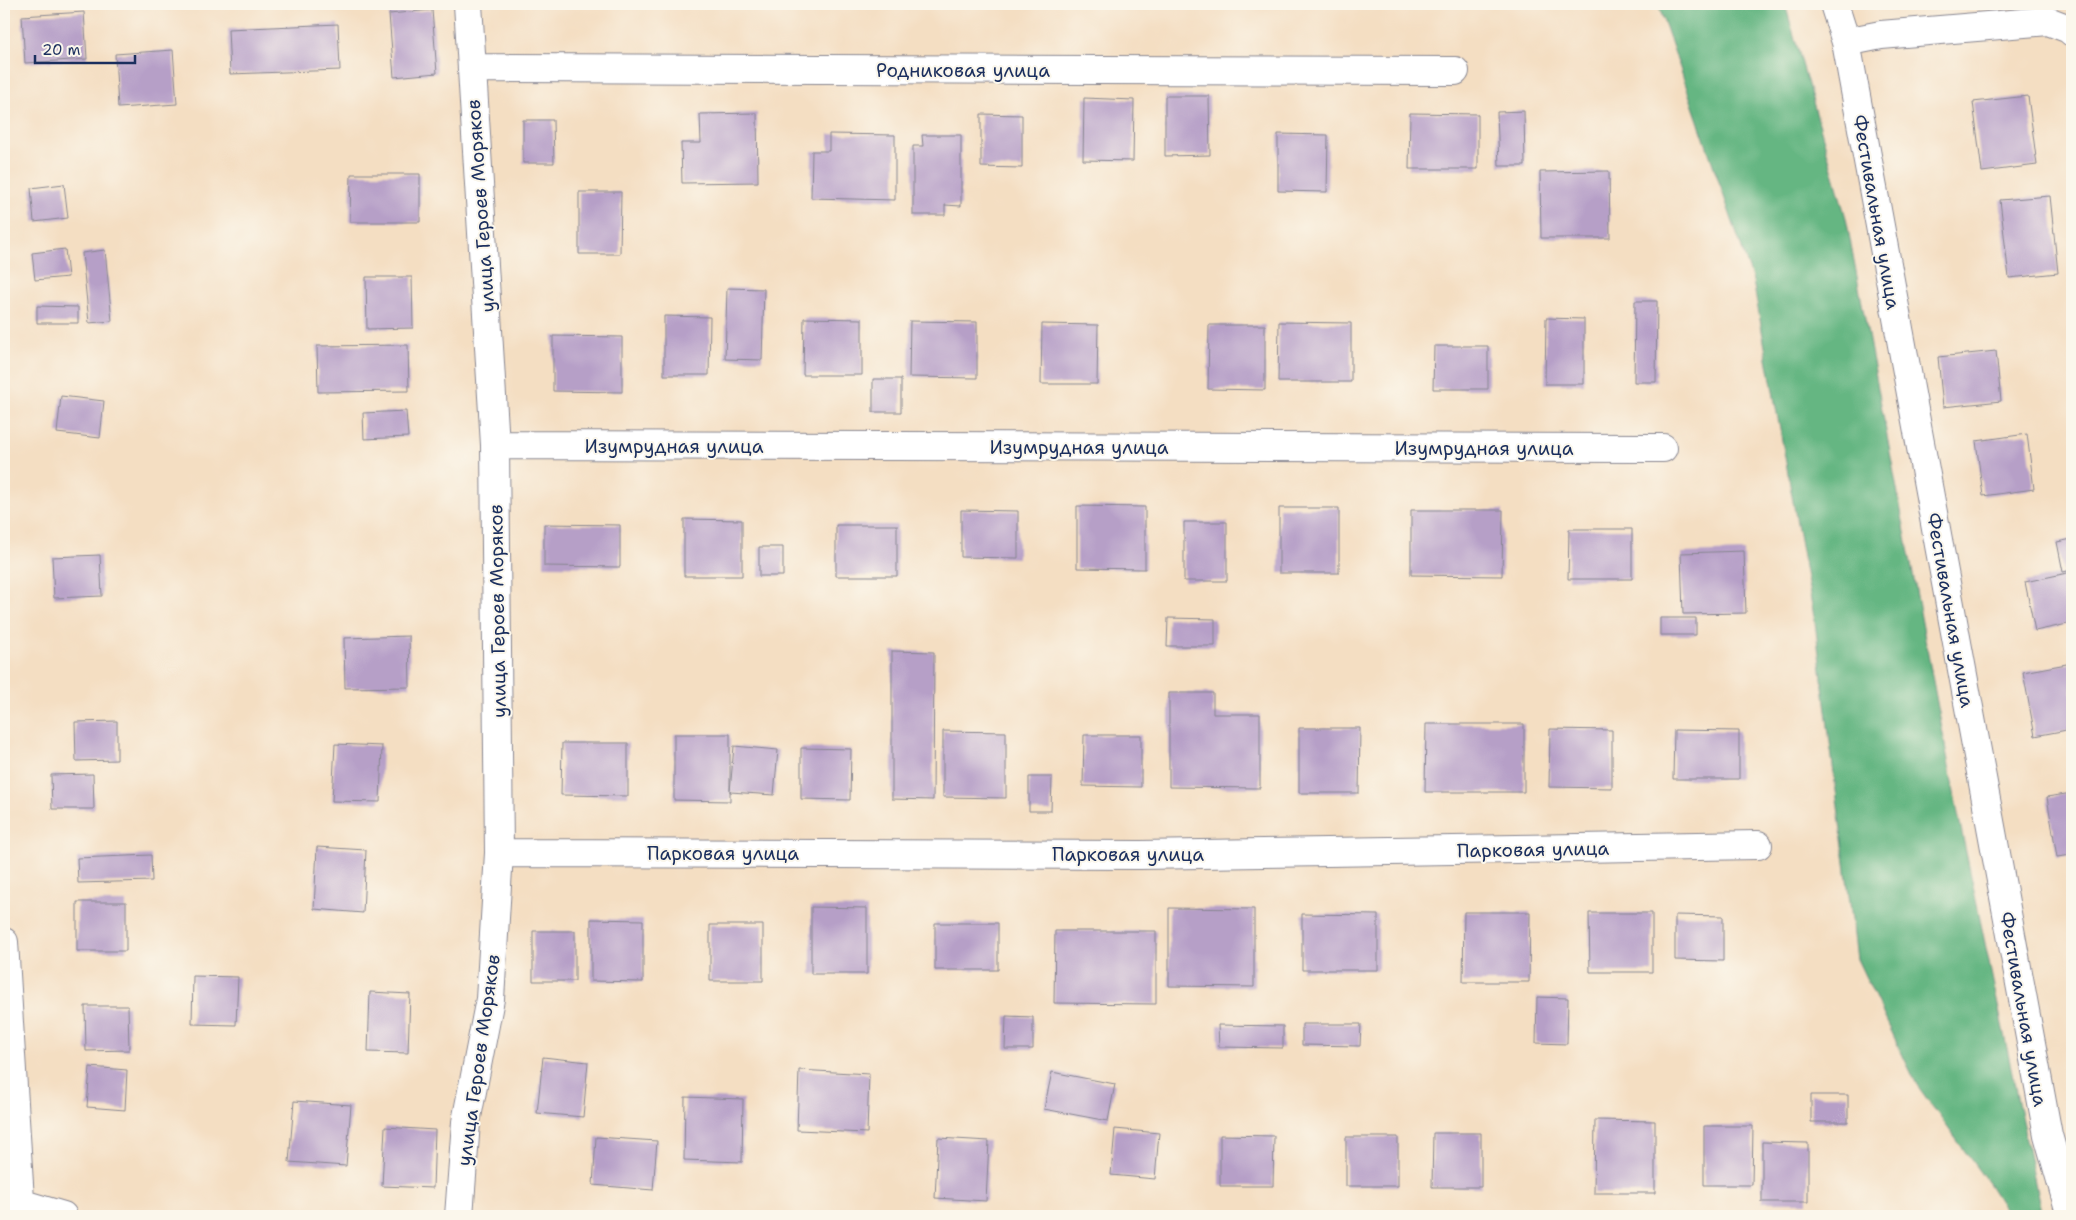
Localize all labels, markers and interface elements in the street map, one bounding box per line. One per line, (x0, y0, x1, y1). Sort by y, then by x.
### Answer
scale bar (35, 32, 135, 64)
text: 20 m (42, 40, 81, 60)
street label: Родниковая улица (876, 58, 1050, 83)
street label: улица Героев Моряков (461, 99, 500, 313)
street label: Фестивальная улица (1847, 113, 1906, 312)
street label: Изумрудная улица (584, 434, 764, 459)
street label: Изумрудная улица (989, 435, 1169, 460)
street label: Изумрудная улица (1394, 436, 1574, 461)
street label: улица Героев Моряков (483, 504, 512, 718)
street label: Фестивальная улица (1921, 511, 1980, 710)
street label: Парковая улица (1457, 836, 1610, 863)
street label: Парковая улица (647, 841, 799, 866)
street label: Парковая улица (1052, 842, 1204, 867)
street label: Фестивальная улица (1994, 910, 2053, 1109)
street label: улица Героев Моряков (451, 953, 506, 1168)

